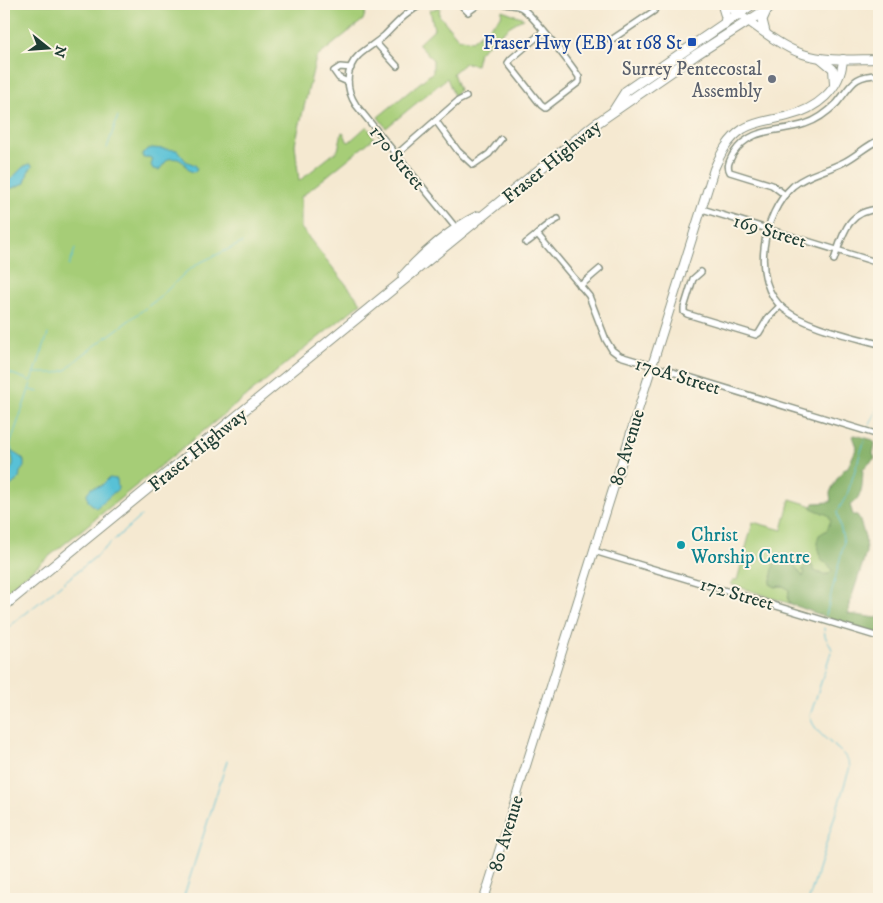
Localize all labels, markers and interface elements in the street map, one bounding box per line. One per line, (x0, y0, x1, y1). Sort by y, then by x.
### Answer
north arrow (22, 22, 72, 72)
place label: Fraser Hwy (EB) at 168 St (483, 32, 682, 55)
marker: Fraser Hwy (EB) at 168 St (686, 36, 698, 48)
text: N (49, 43, 70, 60)
place label: Surrey Pentecostal Assembly (622, 58, 763, 103)
marker: Surrey Pentecostal Assembly (766, 73, 778, 85)
street label: Fraser Highway (498, 115, 607, 209)
street label: 170 Street (364, 121, 430, 195)
street label: 169 Street (730, 209, 809, 253)
street label: 170A Street (632, 353, 723, 400)
street label: Fraser Highway (144, 403, 253, 497)
street label: 80 Avenue (605, 406, 650, 488)
place label: Christ Worship Centre (690, 524, 810, 569)
marker: Christ Worship Centre (675, 539, 687, 551)
street label: 172 Street (697, 573, 776, 616)
street label: 80 Avenue (484, 792, 529, 874)

